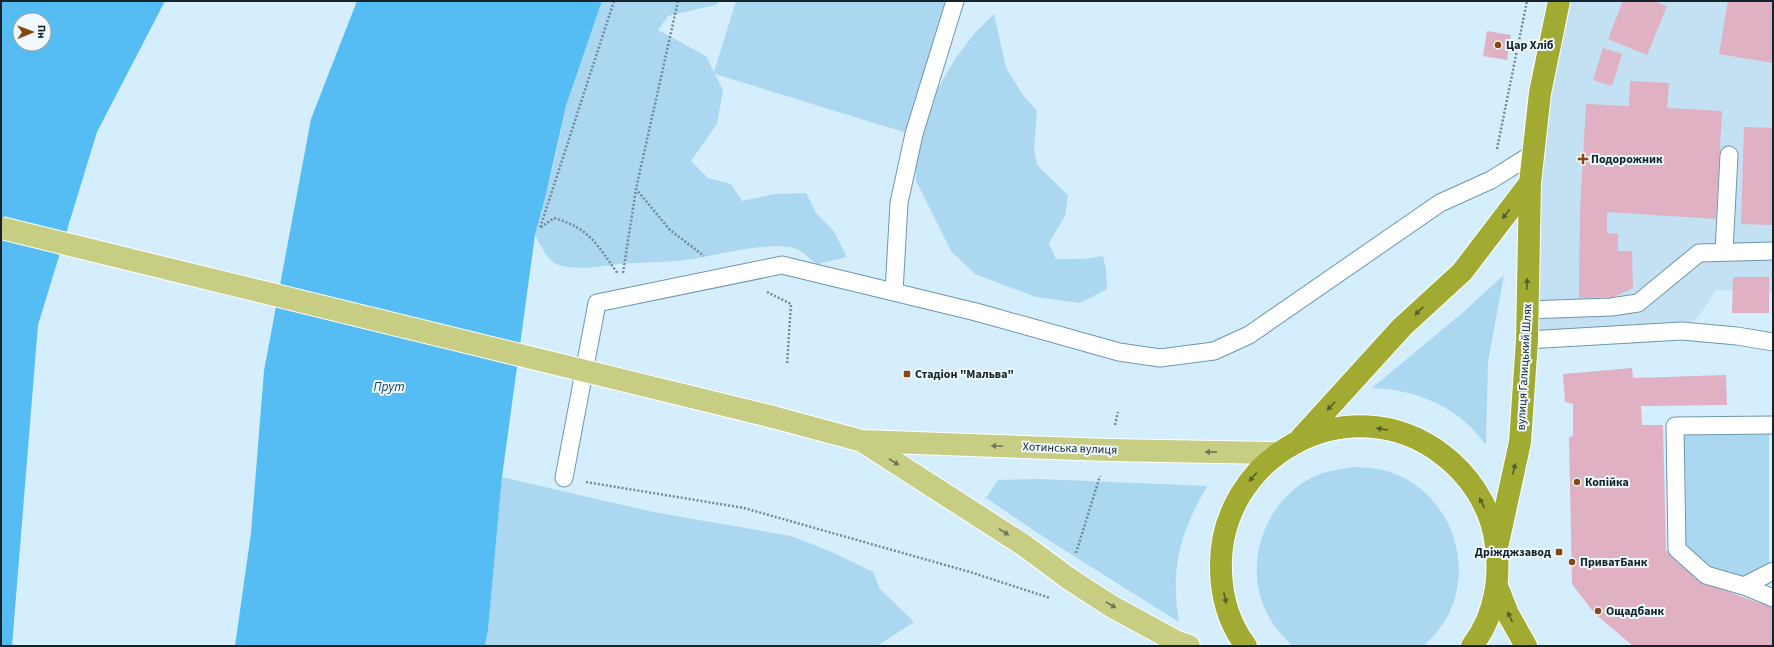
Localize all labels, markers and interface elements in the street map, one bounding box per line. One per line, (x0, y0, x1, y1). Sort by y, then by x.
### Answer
north arrow (12, 12, 52, 52)
text: Пн (34, 25, 49, 39)
place label: Цар Хліб (1506, 37, 1554, 54)
marker: Цар Хліб (1493, 40, 1503, 50)
place label: Подорожник (1591, 151, 1663, 168)
marker: Подорожник (1578, 154, 1588, 164)
one-way arrow (1502, 209, 1510, 220)
one-way arrow (1524, 277, 1530, 290)
street label: вулиця Галицький Шлях (1513, 303, 1536, 431)
one-way arrow (1415, 306, 1424, 315)
place label: Стадіон "Мальва" (915, 366, 1014, 383)
marker: Стадіон "Мальва" (902, 369, 912, 379)
water label: Прут (373, 378, 405, 396)
one-way arrow (1326, 400, 1335, 411)
one-way arrow (1376, 426, 1388, 432)
street label: Хотинська вулиця (1022, 438, 1118, 459)
one-way arrow (991, 442, 1003, 449)
one-way arrow (1204, 449, 1217, 455)
one-way arrow (889, 458, 900, 466)
one-way arrow (1512, 463, 1518, 475)
one-way arrow (1249, 471, 1258, 482)
place label: Копійка (1585, 474, 1629, 491)
marker: Копійка (1572, 477, 1582, 487)
one-way arrow (1479, 497, 1486, 509)
one-way arrow (999, 528, 1009, 536)
place label: Дріжджзавод (1475, 544, 1551, 561)
marker: Дріжджзавод (1554, 547, 1564, 557)
place label: ПриватБанк (1580, 554, 1648, 571)
marker: ПриватБанк (1567, 557, 1577, 567)
one-way arrow (1222, 592, 1228, 605)
one-way arrow (1105, 602, 1117, 609)
place label: Ощадбанк (1606, 603, 1665, 620)
marker: Ощадбанк (1593, 606, 1603, 616)
one-way arrow (1507, 611, 1513, 622)

